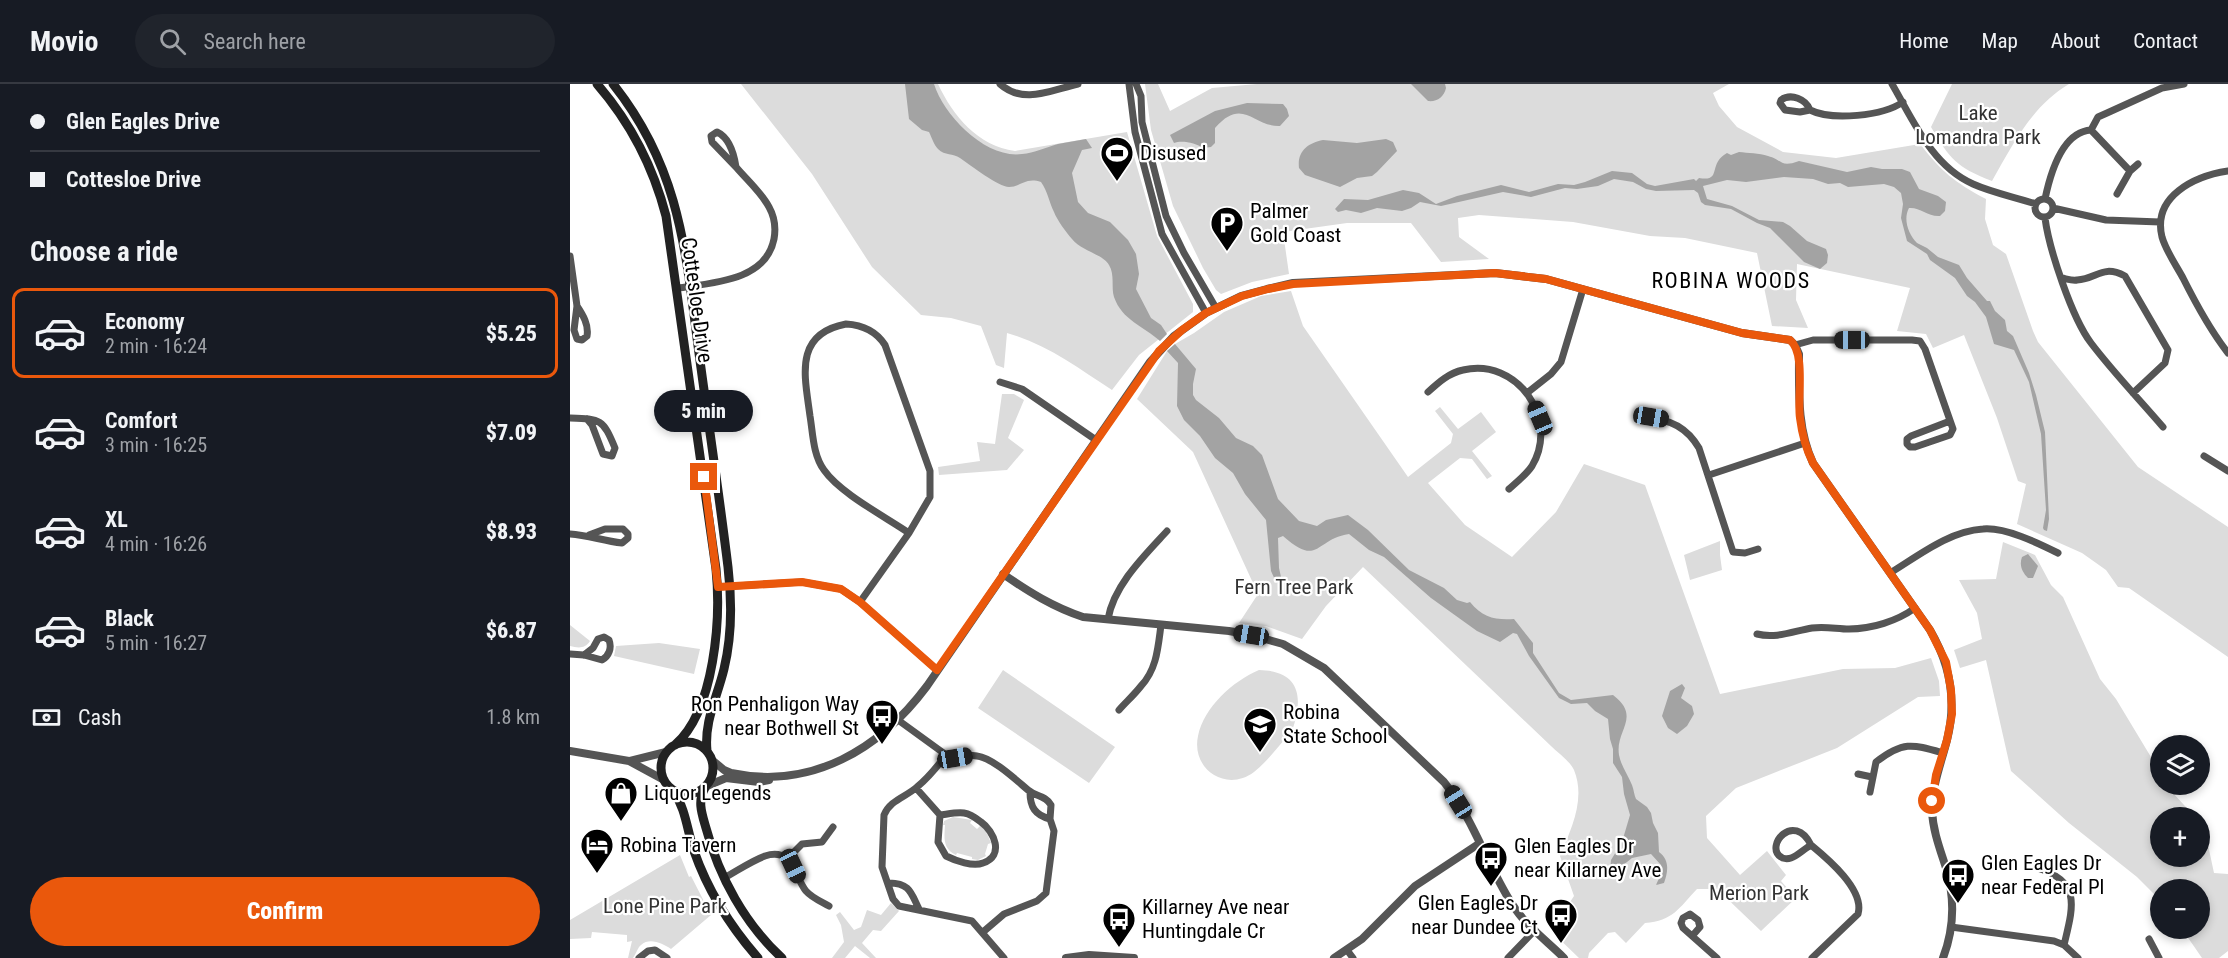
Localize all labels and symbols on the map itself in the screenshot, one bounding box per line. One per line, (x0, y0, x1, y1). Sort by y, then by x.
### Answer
park label: Lake Lomandra Park (1915, 101, 2041, 149)
sports icon: Disused (1099, 135, 1135, 182)
place label: Disused (1140, 141, 1206, 165)
place label: Palmer Gold Coast (1250, 199, 1341, 247)
parking icon: Palmer Gold Coast (1209, 205, 1245, 252)
street label: Cottesloe Drive (676, 236, 718, 364)
district label: ROBINA WOODS (1651, 268, 1811, 293)
car (1834, 331, 1870, 349)
callout: 5 min (654, 390, 754, 432)
car (1525, 398, 1555, 438)
car (1632, 405, 1670, 429)
route end (690, 463, 717, 490)
park label: Fern Tree Park (1234, 575, 1354, 599)
car (1232, 623, 1270, 647)
place label: Ron Penhaligon Way near Bothwell St (691, 692, 859, 740)
bus stop icon: Ron Penhaligon Way near Bothwell St (864, 698, 900, 745)
place label: Robina State School (1283, 700, 1388, 748)
school or university icon: Robina State School (1242, 706, 1278, 753)
car (936, 746, 974, 770)
shop icon: Liquor Legends (603, 775, 639, 822)
place label: Liquor Legends (644, 781, 771, 805)
car (1441, 782, 1475, 822)
route start (1918, 787, 1945, 814)
hotel icon: Robina Tavern (579, 827, 615, 874)
place label: Robina Tavern (620, 833, 736, 857)
place label: Glen Eagles Dr near Killarney Ave (1514, 834, 1662, 882)
bus stop icon: Glen Eagles Dr near Killarney Ave (1473, 840, 1509, 887)
car (777, 846, 809, 886)
place label: Glen Eagles Dr near Federal Pl (1981, 851, 2104, 899)
bus stop icon: Glen Eagles Dr near Federal Pl (1940, 857, 1976, 904)
park label: Merion Park (1709, 881, 1809, 905)
place label: Glen Eagles Dr near Dundee Ct (1411, 891, 1538, 939)
park label: Lone Pine Park (603, 894, 728, 918)
place label: Killarney Ave near Huntingdale Cr (1142, 895, 1289, 943)
bus stop icon: Glen Eagles Dr near Dundee Ct (1543, 897, 1579, 944)
bus stop icon: Killarney Ave near Huntingdale Cr (1101, 901, 1137, 948)

